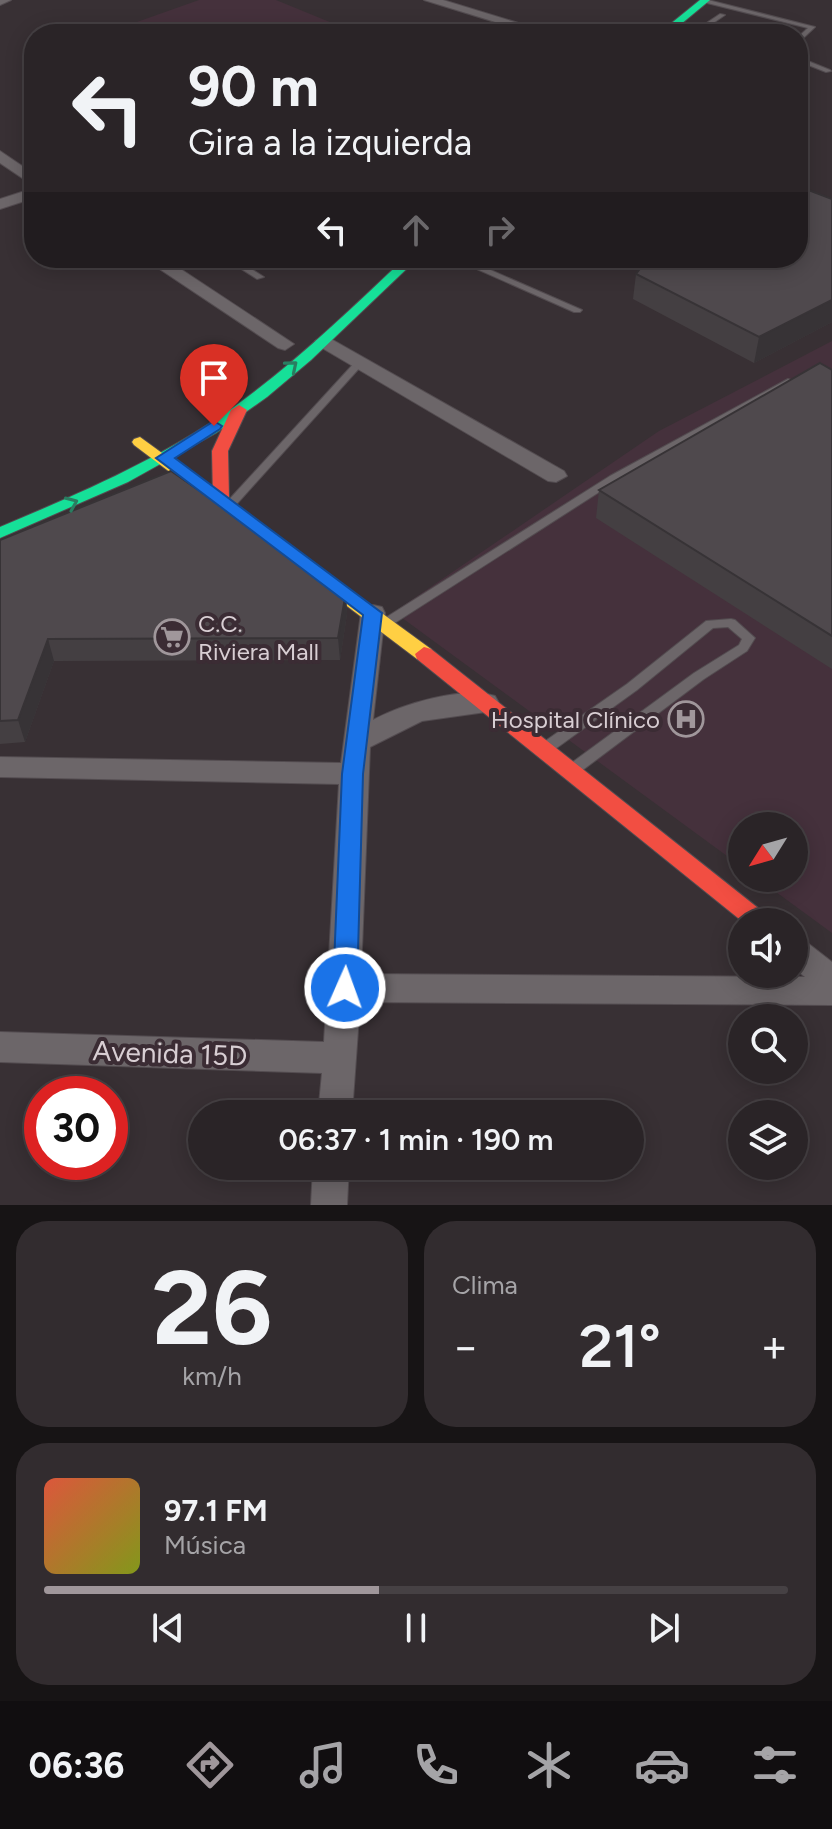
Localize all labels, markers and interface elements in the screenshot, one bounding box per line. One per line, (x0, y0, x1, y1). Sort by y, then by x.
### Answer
text: 90 m (188, 53, 319, 120)
icon: left (56, 56, 160, 160)
text: Gira a la izquierda (188, 121, 472, 164)
icon: left (310, 208, 354, 252)
icon: ahead (394, 208, 438, 252)
icon: right (478, 208, 522, 252)
pin (180, 344, 248, 426)
icon: arrive (192, 356, 236, 400)
one-way arrow (282, 361, 297, 376)
one-way arrow (64, 497, 78, 513)
place label: C.C. Riviera Mall (198, 609, 319, 666)
supermarket icon: C.C. Riviera Mall (153, 618, 191, 656)
hospital icon: Hospital Clínico (667, 700, 705, 738)
place label: Hospital Clínico (491, 705, 660, 734)
north arrow (728, 812, 808, 892)
map controls (728, 812, 808, 1180)
button: sound (728, 908, 808, 988)
position arrow (303, 946, 387, 1030)
button: search (728, 1004, 808, 1084)
street label: Avenida 15D (92, 1033, 248, 1073)
speed limit sign: 30 (24, 1076, 128, 1180)
button: layers (728, 1100, 808, 1180)
text: 06:37 · 1 min · 190 m (279, 1121, 553, 1158)
text: 26 (152, 1245, 272, 1370)
text: Clima (452, 1269, 518, 1301)
text: 21° (579, 1310, 661, 1382)
text: − (452, 1320, 479, 1373)
text: + (761, 1320, 788, 1373)
text: km/h (182, 1360, 242, 1392)
text: 97.1 FM (164, 1492, 268, 1529)
text: Música (164, 1529, 246, 1561)
icon: previous (146, 1606, 190, 1650)
icon: pause (394, 1606, 438, 1650)
icon: next (642, 1606, 686, 1650)
icon: directions (182, 1737, 238, 1793)
icon: music (295, 1737, 351, 1793)
icon: phone (408, 1737, 464, 1793)
icon: climate (521, 1737, 577, 1793)
icon: car (634, 1737, 690, 1793)
icon: filters (747, 1737, 803, 1793)
text: 06:36 (29, 1744, 125, 1787)

